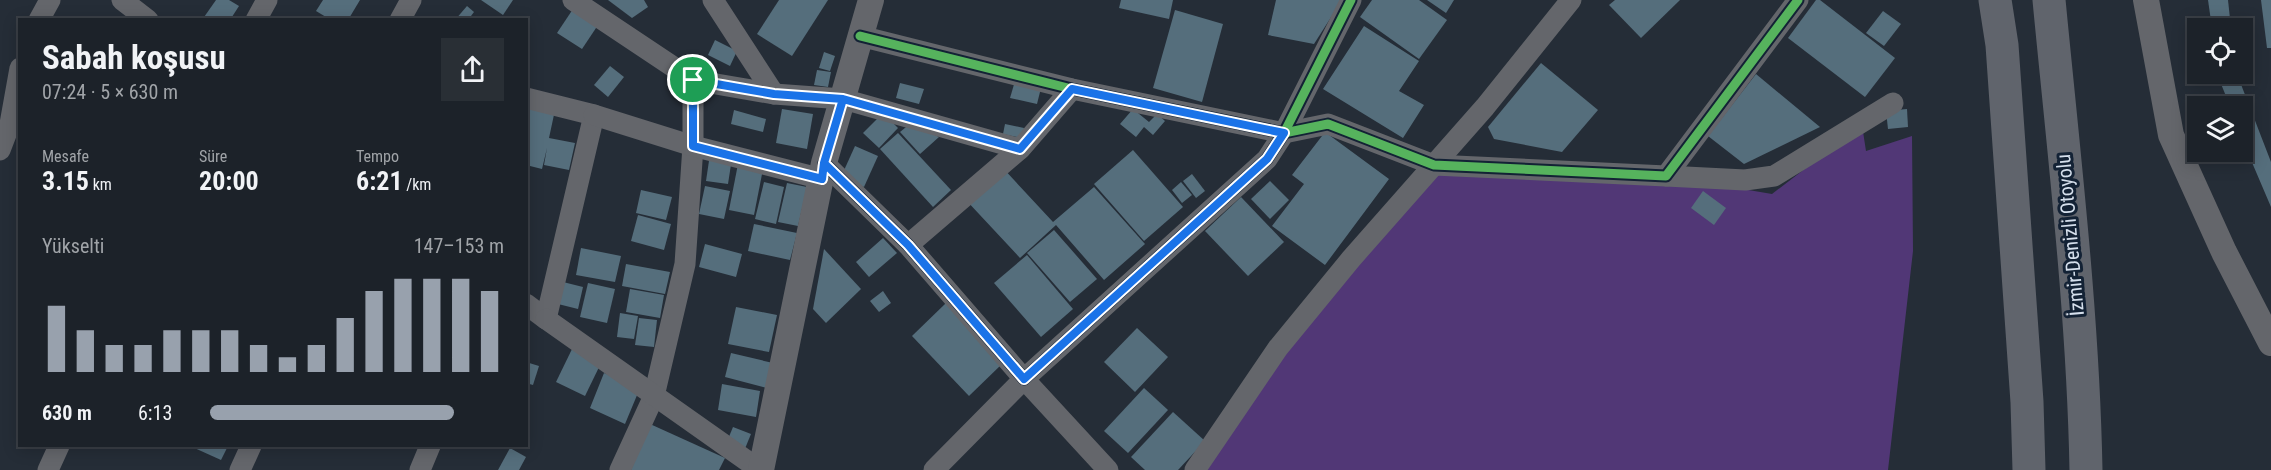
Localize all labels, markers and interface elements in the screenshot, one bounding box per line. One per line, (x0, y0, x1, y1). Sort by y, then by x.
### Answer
map controls (2187, 18, 2253, 162)
button: locate (2187, 18, 2253, 84)
text: Sabah koşusu (42, 38, 226, 77)
button: share (441, 38, 504, 101)
pin (667, 54, 718, 105)
icon: arrive (676, 63, 709, 96)
text: 07:24 · 5 × 630 m (42, 80, 178, 104)
button: layers (2187, 96, 2253, 162)
text: Mesafe (42, 147, 89, 166)
text: Süre (199, 147, 227, 166)
text: Tempo (356, 147, 399, 166)
street label: İzmir-Denizli Otoyolu (2051, 153, 2089, 317)
text: 3.15 (42, 166, 89, 196)
text: 20:00 (199, 166, 259, 196)
text: 6:21 (356, 166, 403, 196)
text: km (89, 175, 112, 194)
text: /km (403, 175, 431, 194)
text: Yükselti (42, 234, 104, 258)
text: 147–153 m (414, 234, 504, 258)
text: 630 m (42, 401, 92, 425)
text: 6:13 (138, 401, 172, 425)

